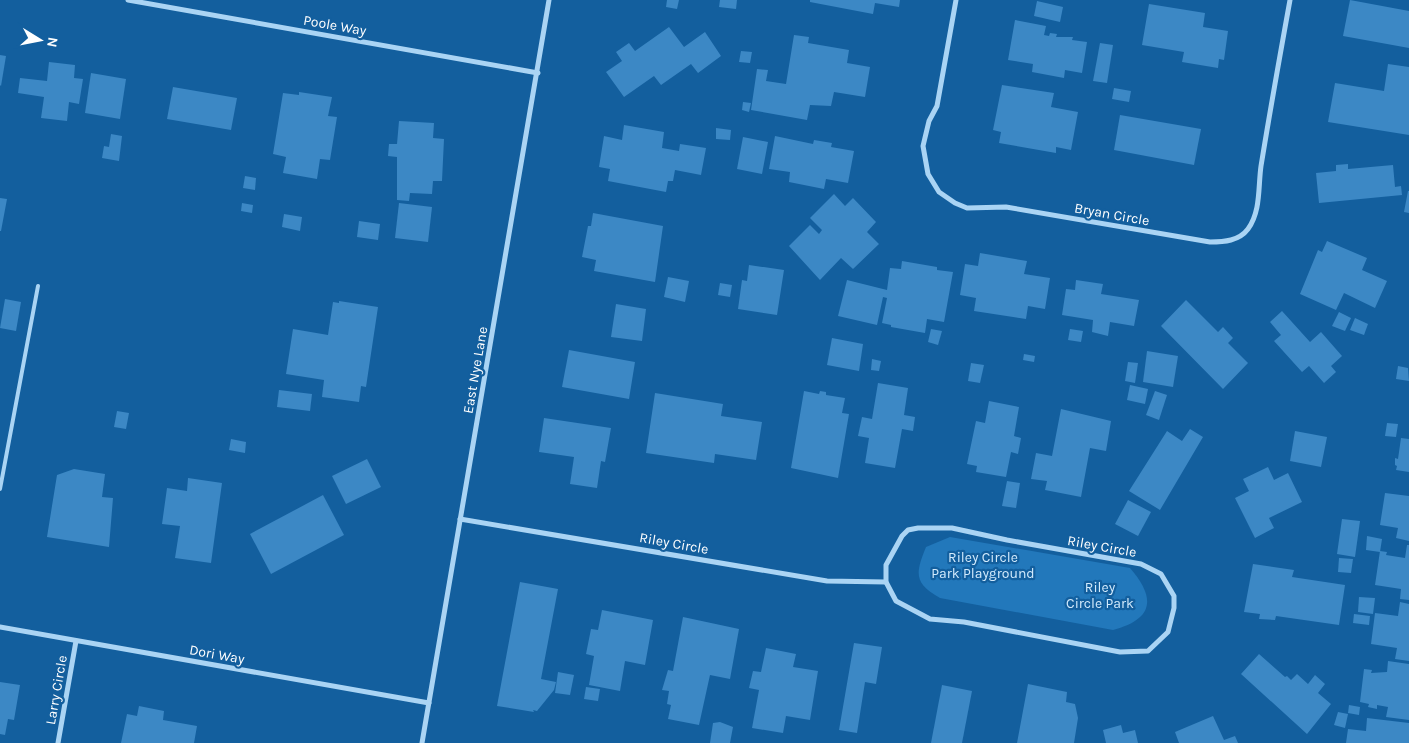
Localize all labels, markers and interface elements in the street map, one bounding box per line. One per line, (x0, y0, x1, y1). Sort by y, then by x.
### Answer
street label: Poole Way (302, 12, 368, 39)
north arrow (15, 15, 65, 65)
text: N (43, 36, 62, 49)
street label: Bryan Circle (1073, 200, 1151, 229)
street label: East Nye Lane (459, 325, 492, 415)
street label: Riley Circle (638, 529, 710, 558)
street label: Riley Circle (1066, 532, 1138, 561)
park label: Riley Circle Park Playground (931, 549, 1035, 582)
park label: Riley Circle Park (1066, 579, 1134, 612)
street label: Dori Way (188, 641, 246, 668)
street label: Larry Circle (42, 654, 71, 726)

